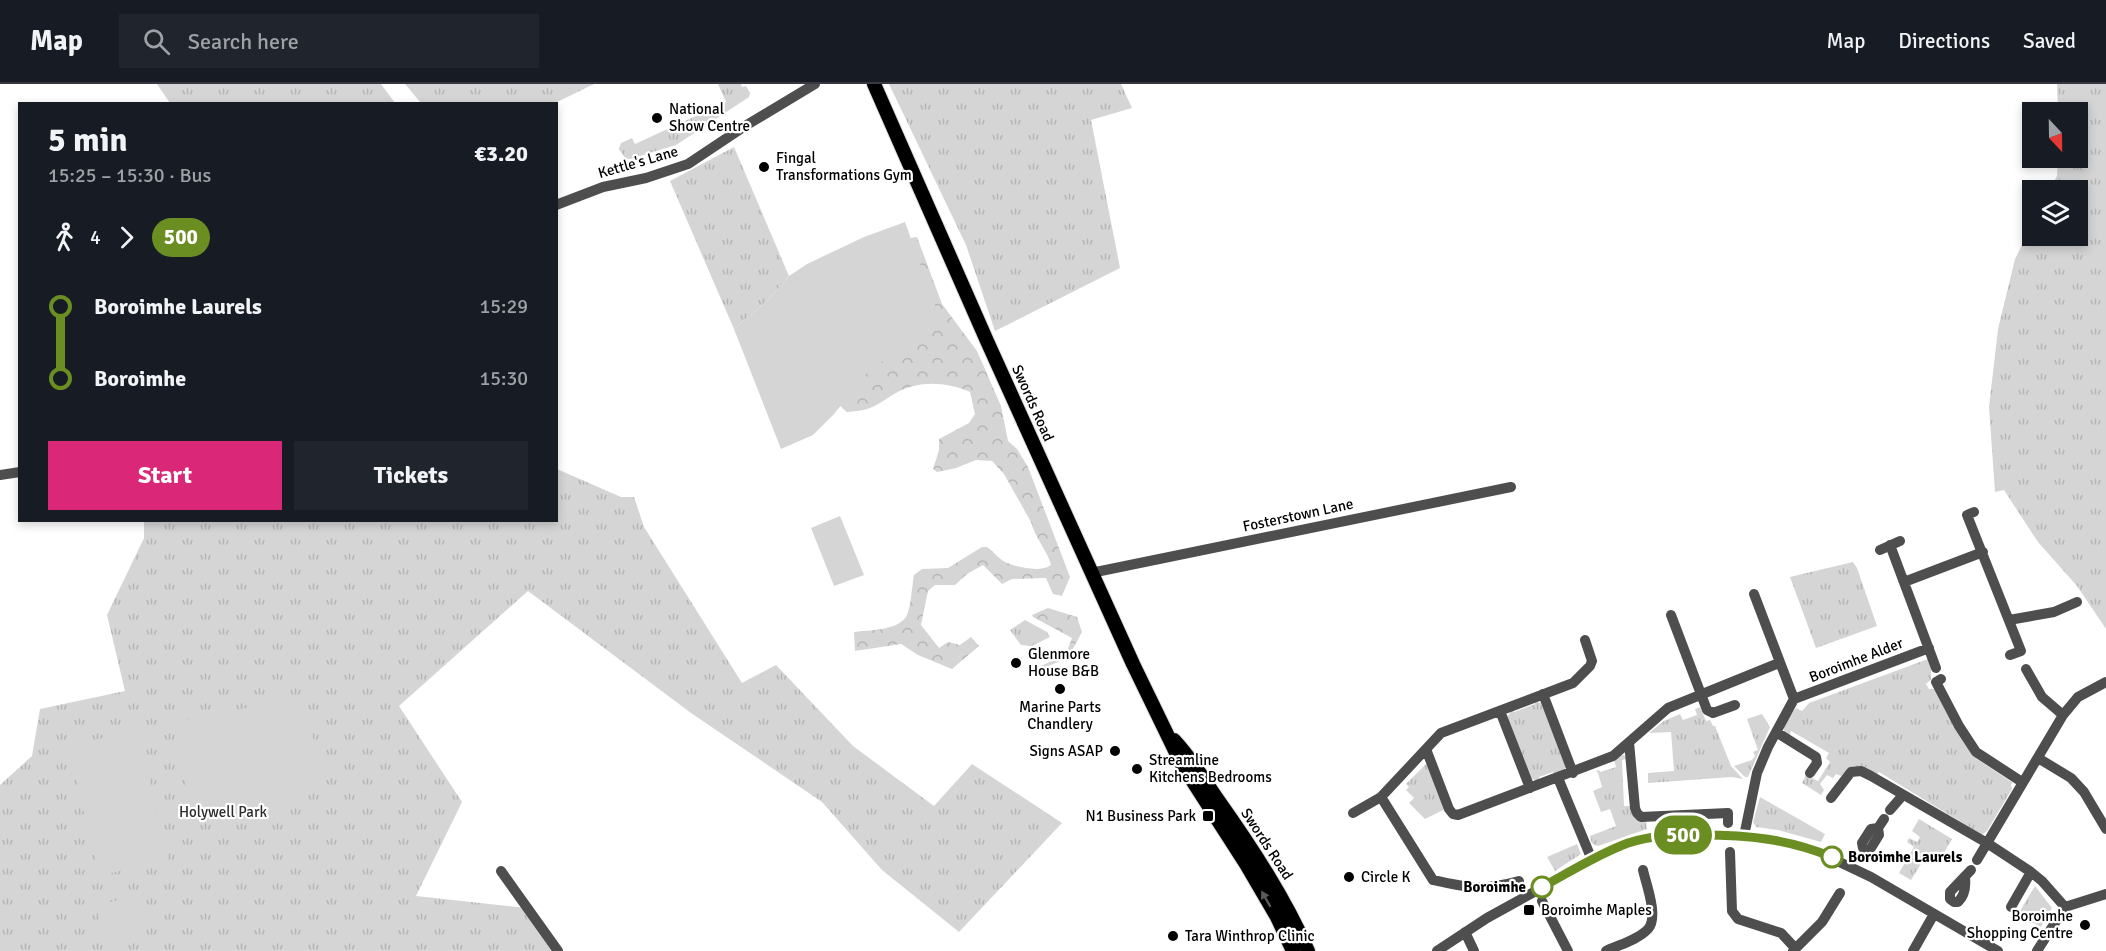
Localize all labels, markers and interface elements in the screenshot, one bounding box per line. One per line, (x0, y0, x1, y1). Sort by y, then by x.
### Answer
search box (119, 14, 539, 68)
text: Map (30, 24, 83, 58)
icon: search (140, 25, 173, 58)
text: Search here (188, 28, 299, 55)
text: Map (1827, 28, 1865, 54)
text: Directions (1898, 28, 1990, 54)
text: Saved (2023, 28, 2076, 54)
place label: National Show Centre (669, 100, 750, 135)
north arrow (2022, 102, 2088, 168)
map controls (2022, 102, 2088, 246)
marker: National Show Centre (650, 111, 664, 125)
text: 5 min (48, 120, 128, 161)
text: €3.20 (474, 140, 528, 167)
street label: Kettle's Lane (596, 142, 680, 182)
place label: Fingal Transformations Gym (776, 149, 912, 184)
marker: Fingal Transformations Gym (757, 160, 771, 174)
text: 15:25 – 15:30 · Bus (48, 163, 211, 188)
button: layers (2022, 180, 2088, 246)
icon: walk (48, 221, 81, 254)
icon: forward (110, 221, 143, 254)
text: 500 (164, 224, 198, 250)
text: 4 (90, 225, 101, 250)
text: Boroimhe Laurels (94, 293, 262, 320)
text: 15:29 (479, 294, 528, 319)
street label: Swords Road (1008, 362, 1058, 444)
text: Boroimhe (94, 365, 186, 392)
text: 15:30 (479, 366, 528, 391)
button: Start (48, 441, 282, 510)
button: Tickets (294, 441, 528, 510)
street label: Fosterstown Lane (1241, 494, 1355, 536)
street label: Boroimhe Alder (1806, 634, 1906, 686)
place label: Glenmore House B&B (1028, 645, 1099, 680)
marker: Glenmore House B&B (1009, 656, 1023, 670)
marker: Marine Parts Chandlery (1053, 682, 1067, 696)
place label: Marine Parts Chandlery (1019, 698, 1101, 733)
place label: Signs ASAP (1029, 742, 1103, 760)
marker: Signs ASAP (1108, 744, 1122, 758)
place label: Streamline Kitchens Bedrooms (1149, 751, 1272, 786)
marker: Streamline Kitchens Bedrooms (1130, 762, 1144, 776)
park label: Holywell Park (179, 803, 268, 821)
street label: Swords Road (1237, 805, 1297, 883)
place label: N1 Business Park (1086, 807, 1196, 825)
marker: N1 Business Park (1201, 809, 1215, 823)
line badge: 500 (1648, 816, 1718, 855)
text: 500 (1666, 822, 1700, 848)
marker: Boroimhe Laurels (1821, 846, 1843, 868)
place label: Boroimhe Laurels (1848, 848, 1963, 866)
place label: Circle K (1361, 868, 1410, 886)
marker: Circle K (1342, 870, 1356, 884)
marker: Boroimhe (1531, 876, 1553, 898)
place label: Boroimhe (1463, 878, 1526, 896)
one-way arrow (1261, 890, 1271, 907)
place label: Boroimhe Maples (1541, 901, 1652, 919)
marker: Boroimhe Maples (1522, 903, 1536, 917)
place label: Boroimhe Shopping Centre (1967, 907, 2073, 942)
marker: Boroimhe Shopping Centre (2078, 918, 2092, 932)
place label: Tara Winthrop Clinic (1185, 927, 1315, 945)
marker: Tara Winthrop Clinic (1166, 929, 1180, 943)

